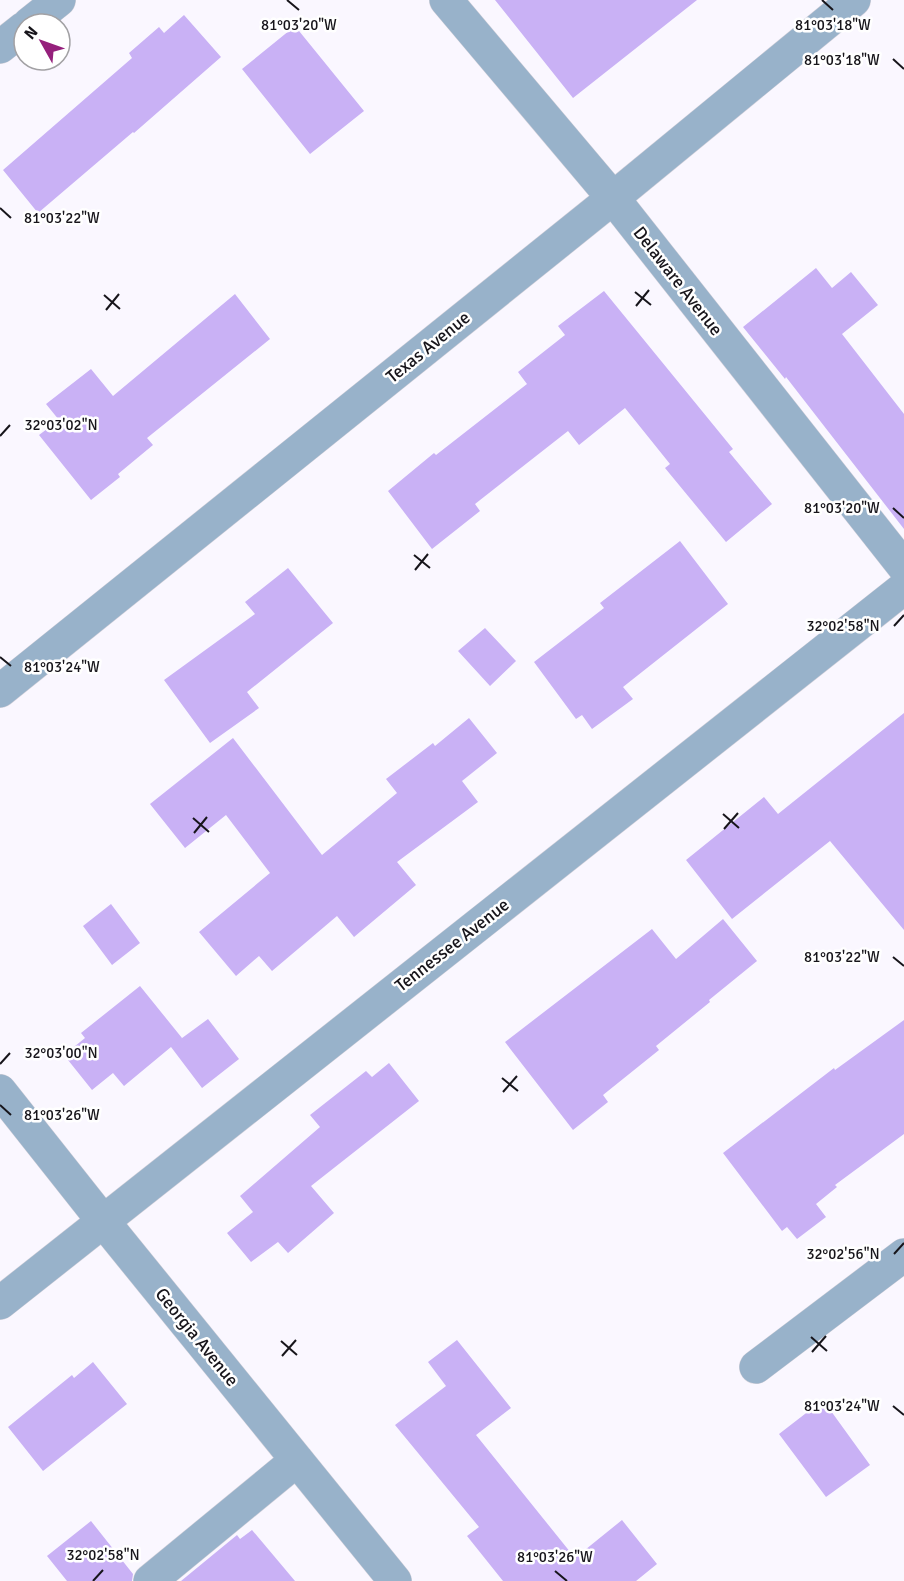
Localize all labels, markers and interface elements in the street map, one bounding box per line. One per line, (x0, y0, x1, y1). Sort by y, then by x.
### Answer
north arrow (12, 12, 72, 72)
text: 81°03'20"W (261, 16, 337, 34)
text: 81°03'18"W (795, 16, 871, 34)
text: N (20, 22, 43, 44)
text: 81°03'18"W (804, 51, 880, 69)
text: 81°03'22"W (24, 209, 100, 227)
street label: Delaware Avenue (629, 222, 727, 340)
street label: Texas Avenue (382, 306, 474, 388)
text: 32°03'02"N (24, 416, 98, 434)
text: 81°03'20"W (804, 499, 880, 517)
text: 32°02'58"N (806, 617, 880, 635)
text: 81°03'24"W (24, 658, 100, 676)
street label: Tennessee Avenue (390, 894, 514, 996)
text: 81°03'22"W (804, 948, 880, 966)
text: 32°03'00"N (24, 1044, 98, 1062)
text: 81°03'26"W (24, 1106, 100, 1124)
text: 32°02'56"N (806, 1245, 880, 1263)
street label: Georgia Avenue (151, 1283, 243, 1391)
text: 81°03'24"W (804, 1397, 880, 1415)
text: 32°02'58"N (66, 1546, 140, 1564)
text: 81°03'26"W (517, 1548, 593, 1566)

